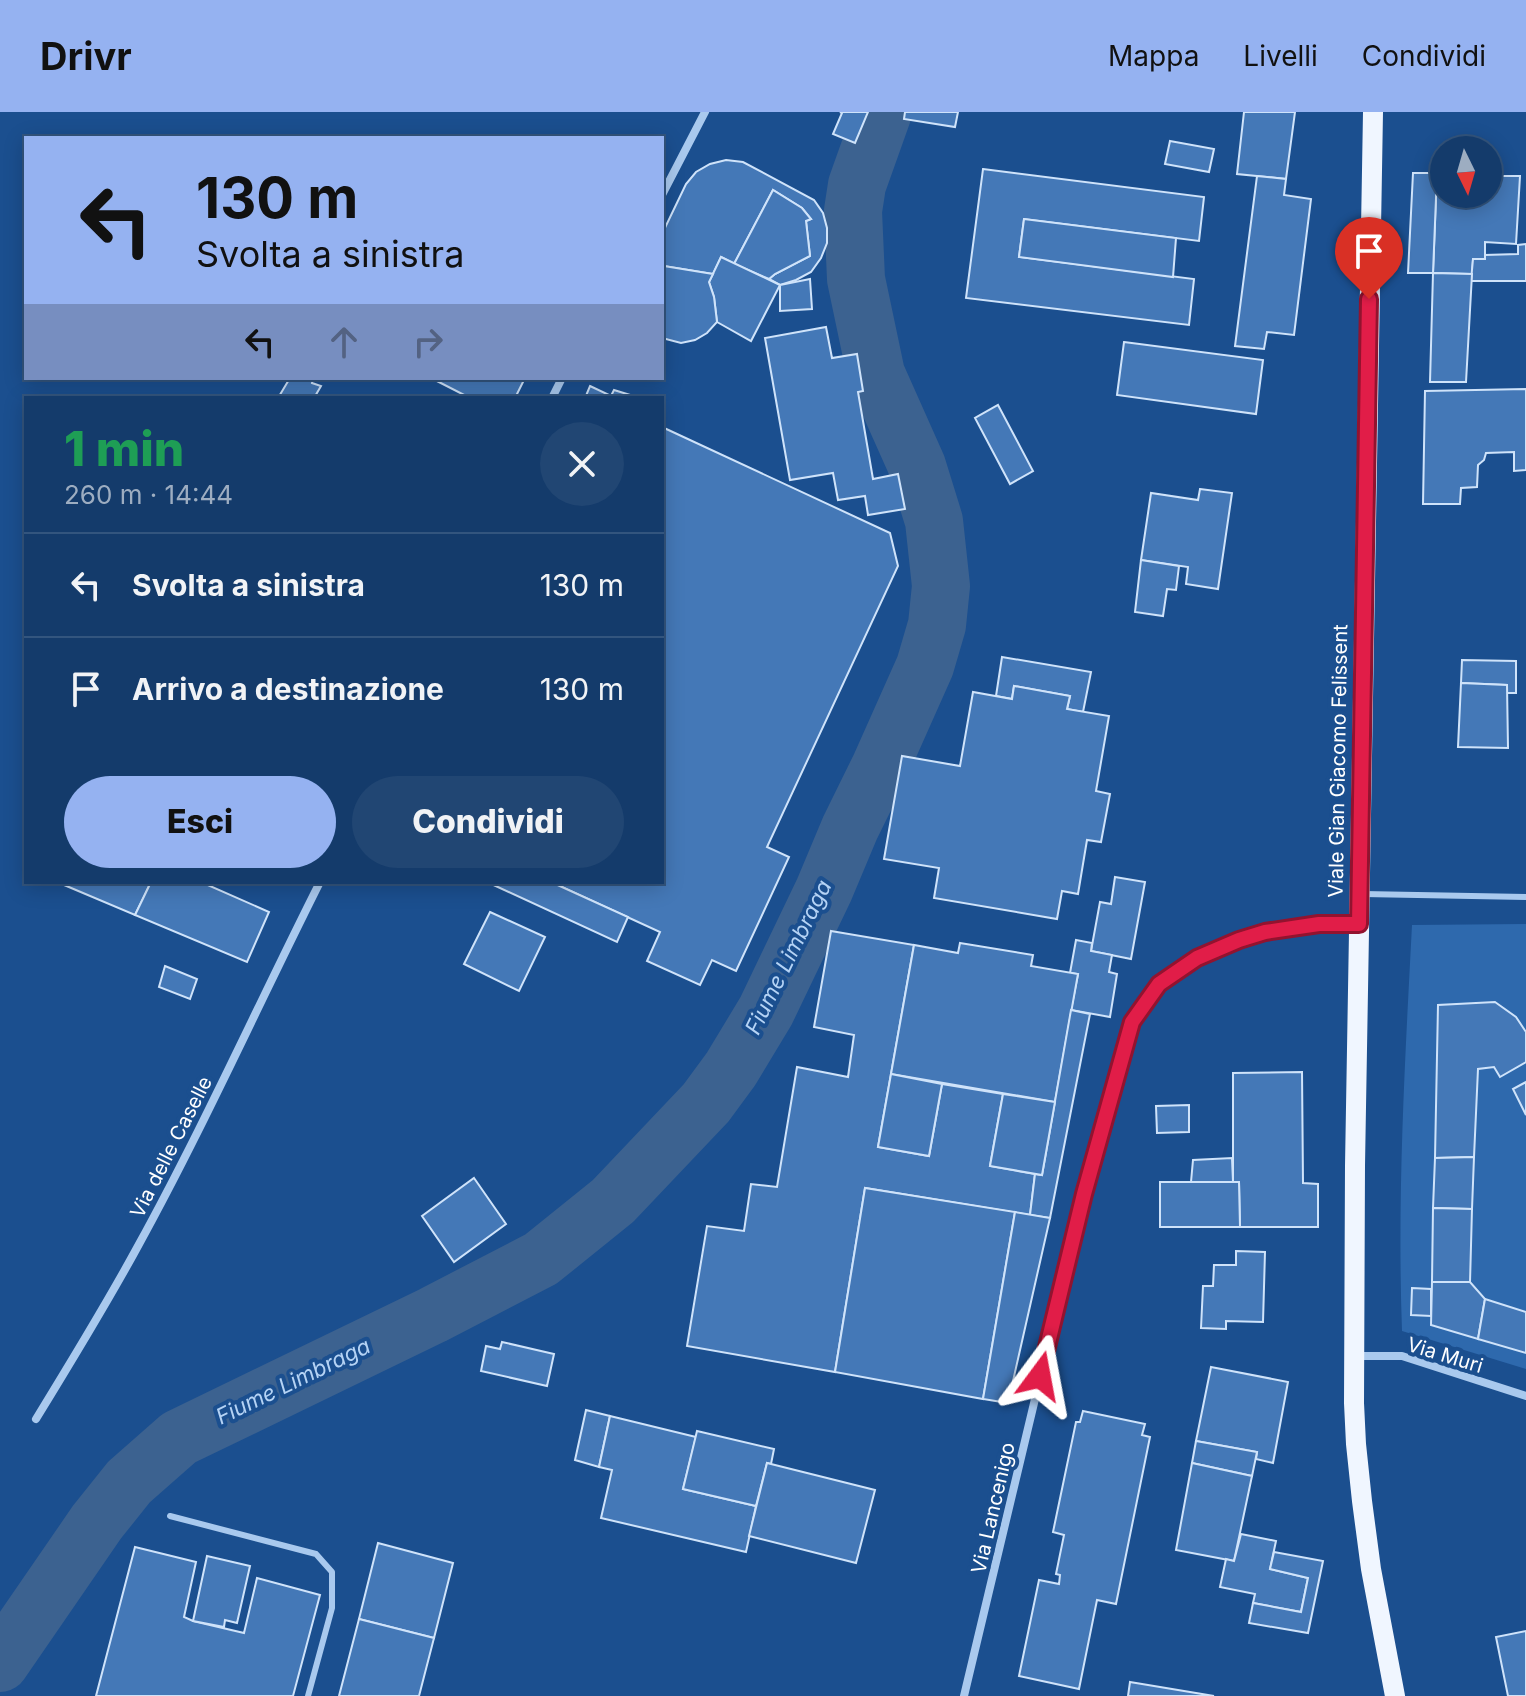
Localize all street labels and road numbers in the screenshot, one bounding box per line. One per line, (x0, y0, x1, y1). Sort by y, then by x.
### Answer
street label: Viale Gian Giacomo Felissent (1324, 624, 1352, 898)
street label: Via delle Caselle (125, 1072, 217, 1222)
street label: Via Muri (1404, 1332, 1486, 1378)
street label: Via Lancenigo (966, 1440, 1020, 1576)

